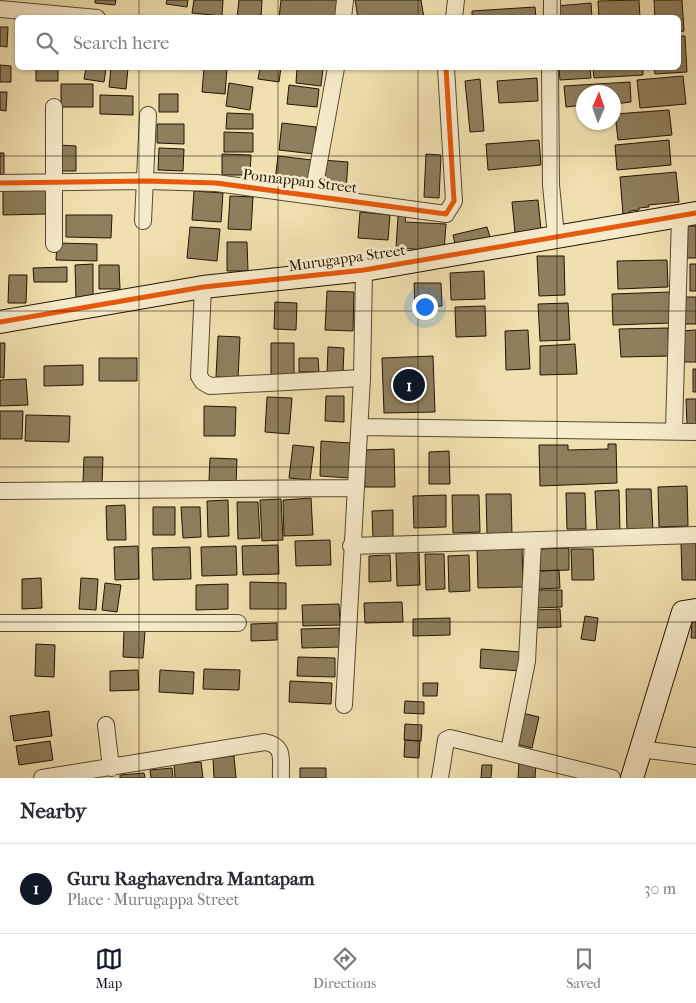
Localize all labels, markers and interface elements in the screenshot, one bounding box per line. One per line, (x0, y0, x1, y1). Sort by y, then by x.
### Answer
search box (15, 15, 681, 70)
icon: search (33, 29, 61, 57)
text: Search here (73, 32, 169, 54)
north arrow (576, 85, 621, 130)
street label: Ponnappan Street (242, 165, 359, 197)
street label: Murugappa Street (287, 241, 407, 275)
your location (412, 294, 438, 320)
pin: 1 (393, 366, 425, 404)
text: Nearby (20, 799, 86, 823)
text: Guru Raghavendra Mantapam (67, 868, 315, 890)
text: 1 (33, 879, 39, 898)
text: 30 m (644, 879, 676, 898)
text: Place · Murugappa Street (67, 890, 239, 909)
tab: Map (95, 945, 123, 992)
tab: Directions (313, 945, 376, 992)
tab: Saved (566, 945, 601, 992)

